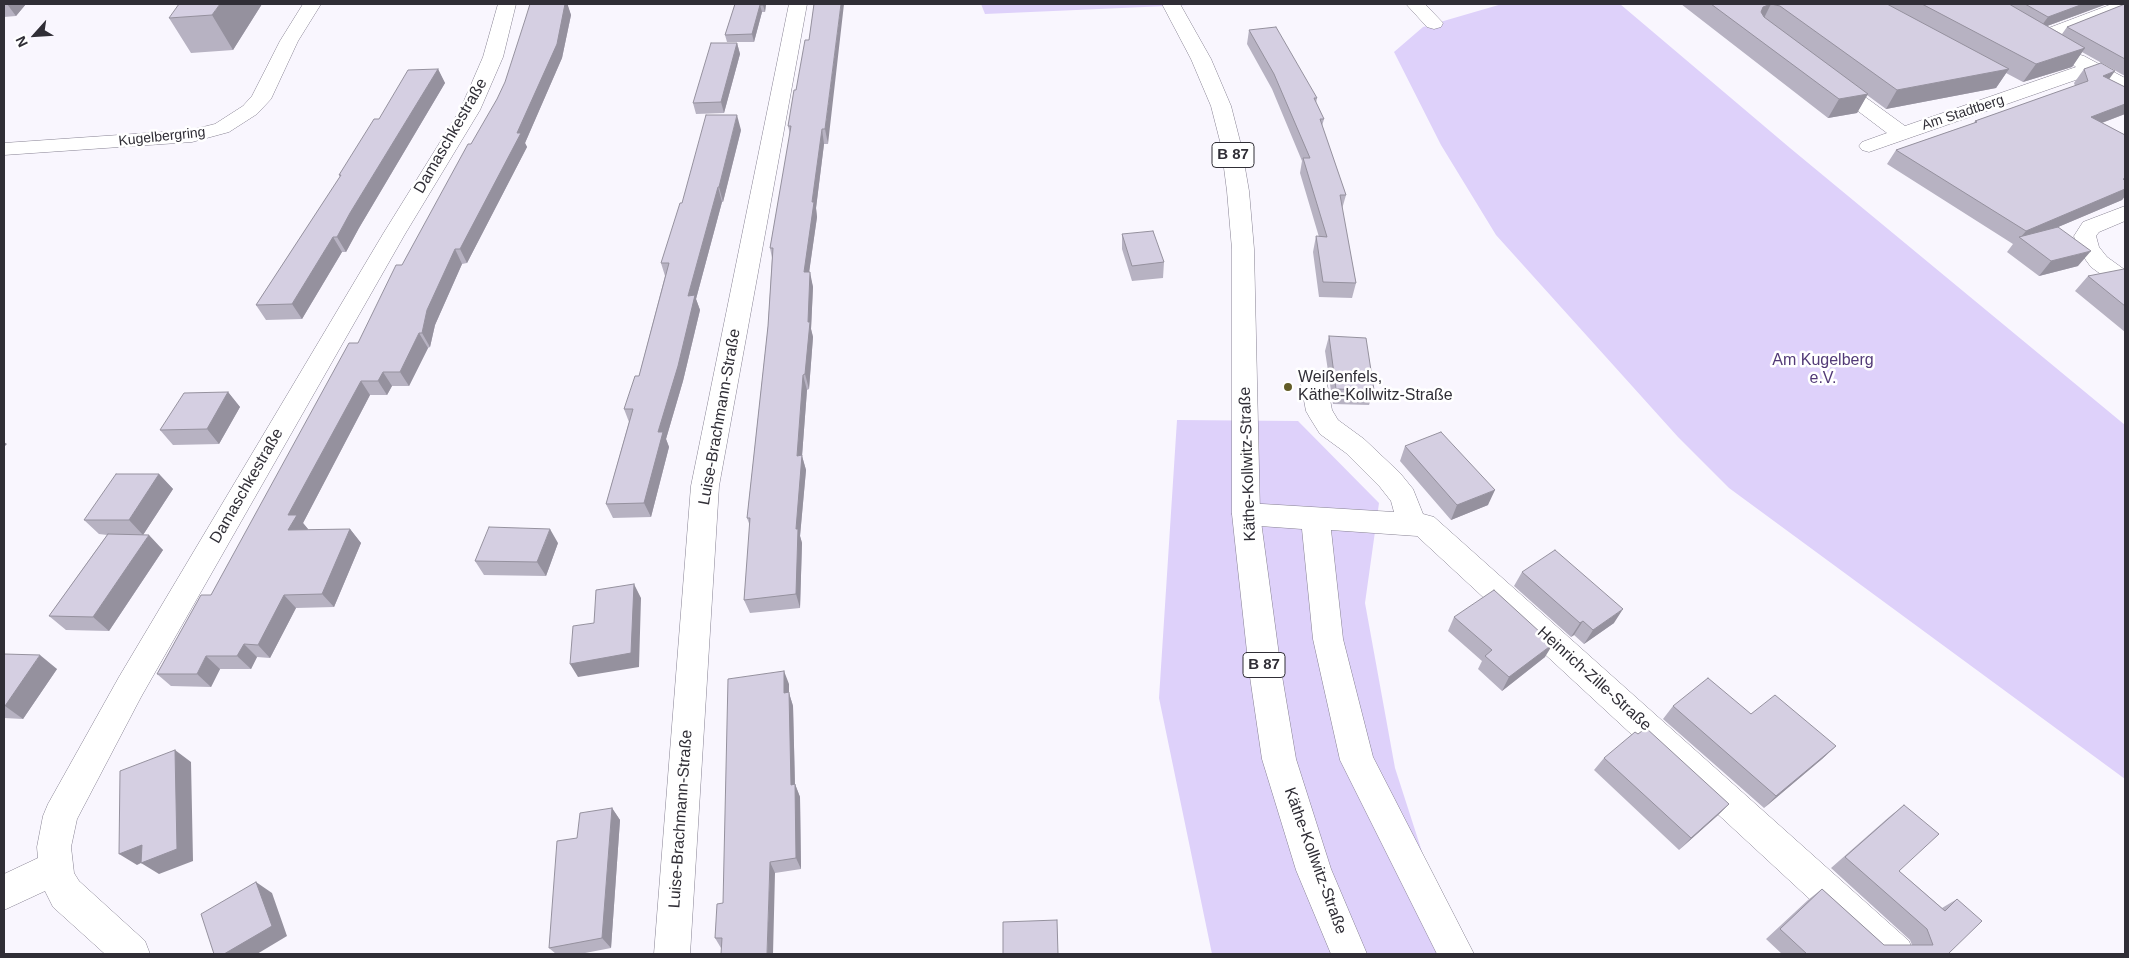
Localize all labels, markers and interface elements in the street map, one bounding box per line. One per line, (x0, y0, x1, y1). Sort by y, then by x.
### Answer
north arrow (10, 10, 60, 60)
text: N (12, 34, 31, 50)
street label: Damaschkestraße (410, 75, 492, 197)
street label: Am Stadtberg (1920, 92, 2006, 134)
street label: Kugelbergring (118, 124, 206, 150)
road number: B 87 (1212, 142, 1254, 168)
street label: Luise-Brachmann-Straße (695, 327, 745, 507)
park label: Am Kugelberg e.V. (1772, 351, 1874, 389)
place label: Weißenfels, Käthe-Kollwitz-Straße (1298, 368, 1453, 406)
marker: Weißenfels, Käthe-Kollwitz-Straße (1282, 381, 1294, 393)
street label: Käthe-Kollwitz-Straße (1236, 386, 1260, 542)
street label: Damaschkestraße (206, 425, 288, 547)
street label: Heinrich-Zille-Straße (1533, 623, 1655, 735)
road number: B 87 (1243, 652, 1285, 678)
street label: Luise-Brachmann-Straße (665, 729, 697, 909)
street label: Käthe-Kollwitz-Straße (1280, 785, 1350, 937)

